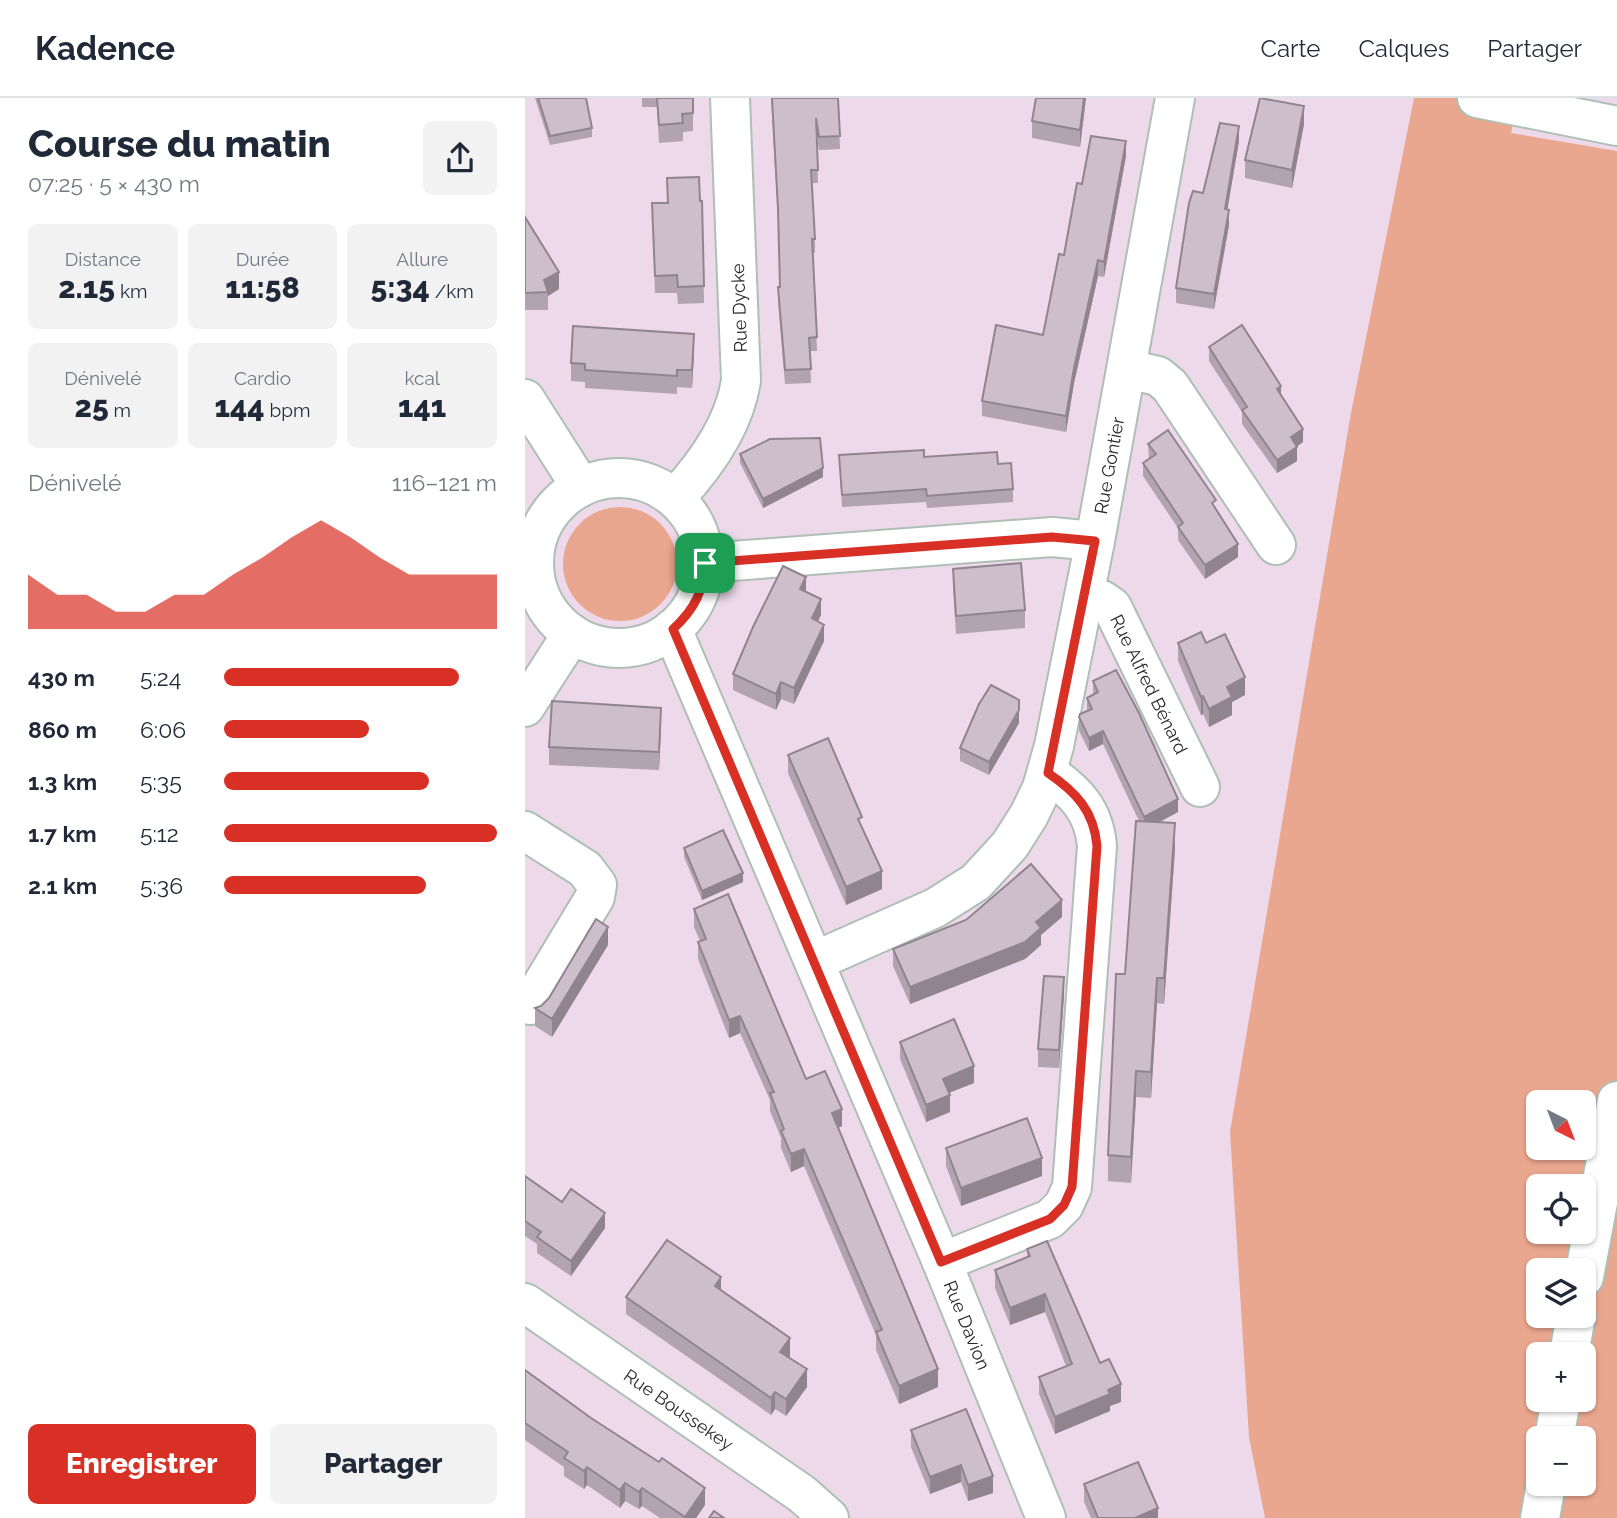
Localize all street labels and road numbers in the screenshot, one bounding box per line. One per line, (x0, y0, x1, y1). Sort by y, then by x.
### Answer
street label: Rue Dycke (727, 263, 751, 353)
street label: Rue Gontier (1090, 414, 1128, 516)
street label: Rue Alfred Bénard (1107, 611, 1193, 757)
street label: Rue Davion (940, 1277, 995, 1373)
street label: Rue Boussekey (620, 1364, 738, 1454)

